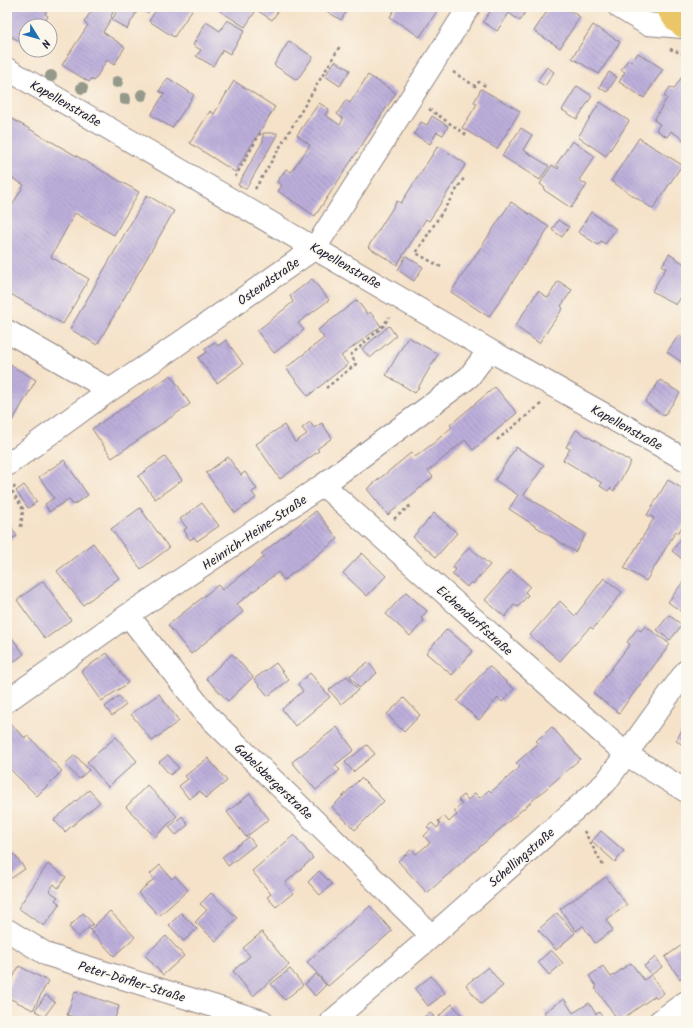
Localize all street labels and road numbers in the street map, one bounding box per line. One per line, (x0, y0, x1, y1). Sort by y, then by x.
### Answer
street label: Kapellenstraße (26, 75, 105, 133)
street label: Kapellenstraße (306, 237, 385, 295)
street label: Ostendstraße (233, 253, 305, 312)
street label: Kapellenstraße (586, 400, 666, 457)
street label: Heinrich-Heine-Straße (198, 490, 312, 576)
street label: Eichendorffstraße (431, 581, 517, 662)
street label: Gabelsbergerstraße (229, 739, 317, 826)
street label: Schellingstraße (484, 823, 560, 893)
street label: Peter-Dörfler-Straße (75, 956, 188, 1009)

